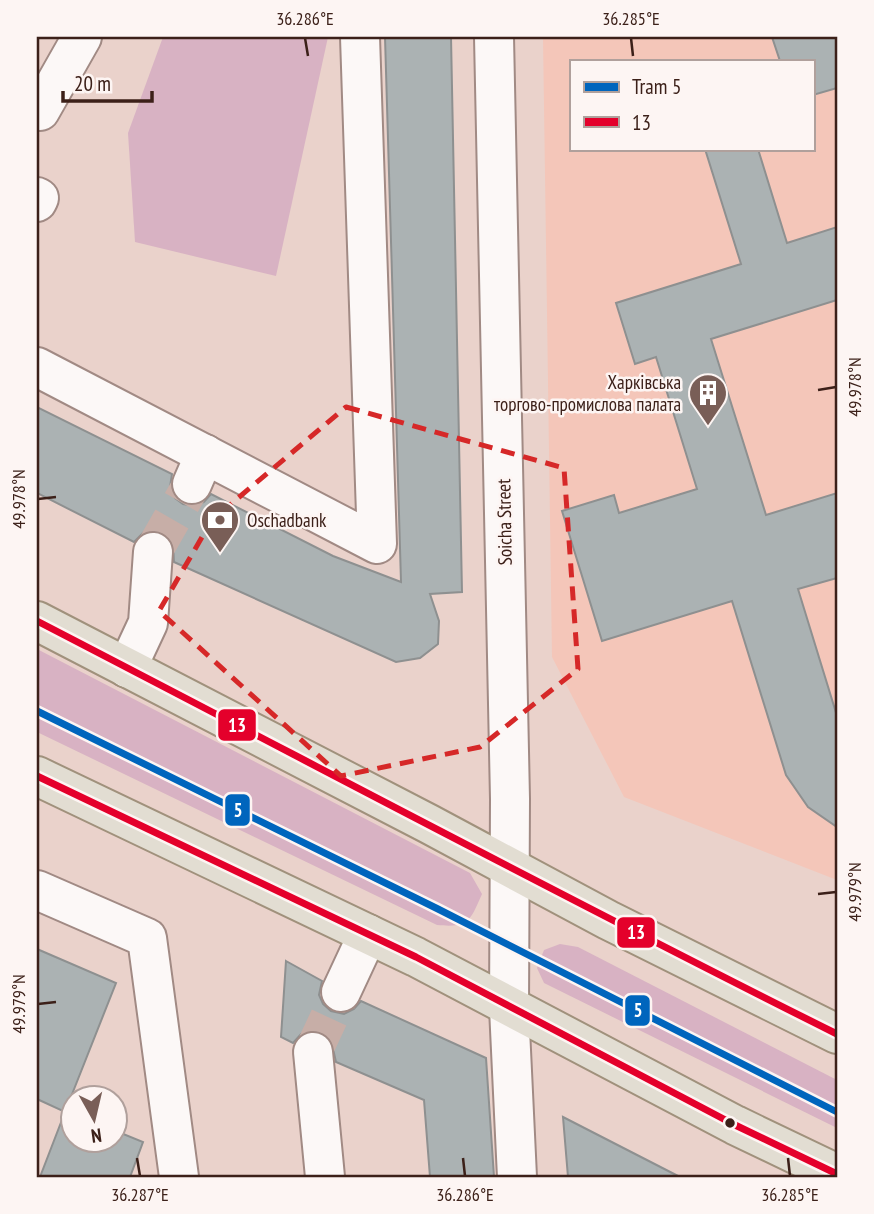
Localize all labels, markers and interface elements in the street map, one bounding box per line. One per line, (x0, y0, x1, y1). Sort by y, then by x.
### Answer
text: 36.286°E (276, 7, 334, 30)
text: 36.285°E (602, 7, 660, 30)
scale bar (63, 60, 152, 104)
legend (570, 60, 814, 150)
text: 20 m (74, 70, 111, 97)
text: Tram 5 (632, 73, 681, 100)
text: 13 (632, 109, 651, 136)
text: 49.978°N (843, 357, 866, 417)
place label: Харківська торгово-промислова палата (494, 370, 681, 416)
building icon: Харківська торгово-промислова палата (687, 372, 729, 427)
text: 49.978°N (7, 469, 30, 529)
street label: Soicha Street (491, 478, 517, 565)
bank icon: Oschadbank (199, 499, 241, 554)
place label: Oschadbank (247, 508, 327, 532)
line badge: 13 (217, 708, 257, 742)
text: 13 (228, 713, 246, 737)
line badge: 5 (224, 793, 251, 827)
text: 5 (233, 798, 243, 822)
text: 49.979°N (843, 862, 866, 922)
line badge: 13 (616, 916, 656, 949)
text: 13 (627, 920, 645, 944)
text: 49.979°N (7, 974, 30, 1034)
line badge: 5 (624, 994, 651, 1027)
text: 5 (633, 998, 643, 1022)
north arrow (60, 1084, 130, 1154)
unlabelled marker (723, 1116, 737, 1130)
text: N (90, 1123, 103, 1148)
text: 36.287°E (111, 1183, 169, 1206)
text: 36.286°E (436, 1183, 494, 1206)
text: 36.285°E (761, 1183, 819, 1206)

